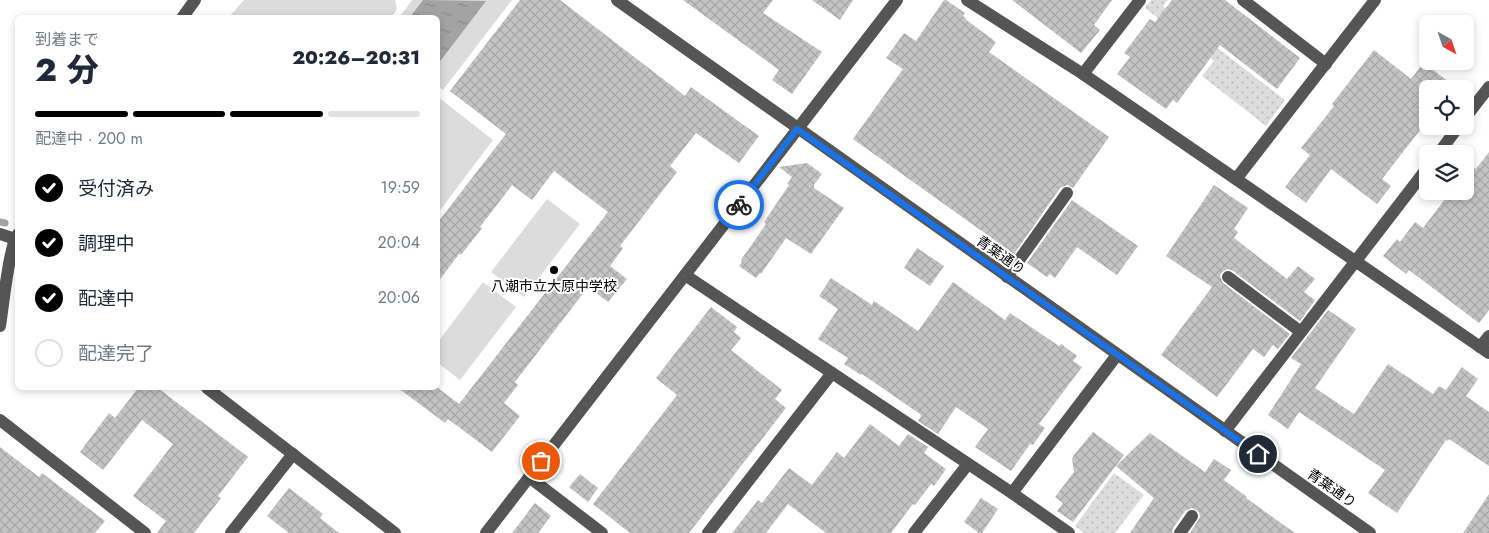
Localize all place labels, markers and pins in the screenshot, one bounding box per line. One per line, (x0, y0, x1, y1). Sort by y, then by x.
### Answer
marker: 八潮市立大原中学校 (548, 264, 560, 276)
place label: 八潮市立大原中学校 (491, 276, 617, 296)
pin (1237, 433, 1279, 475)
pin (520, 440, 562, 482)

